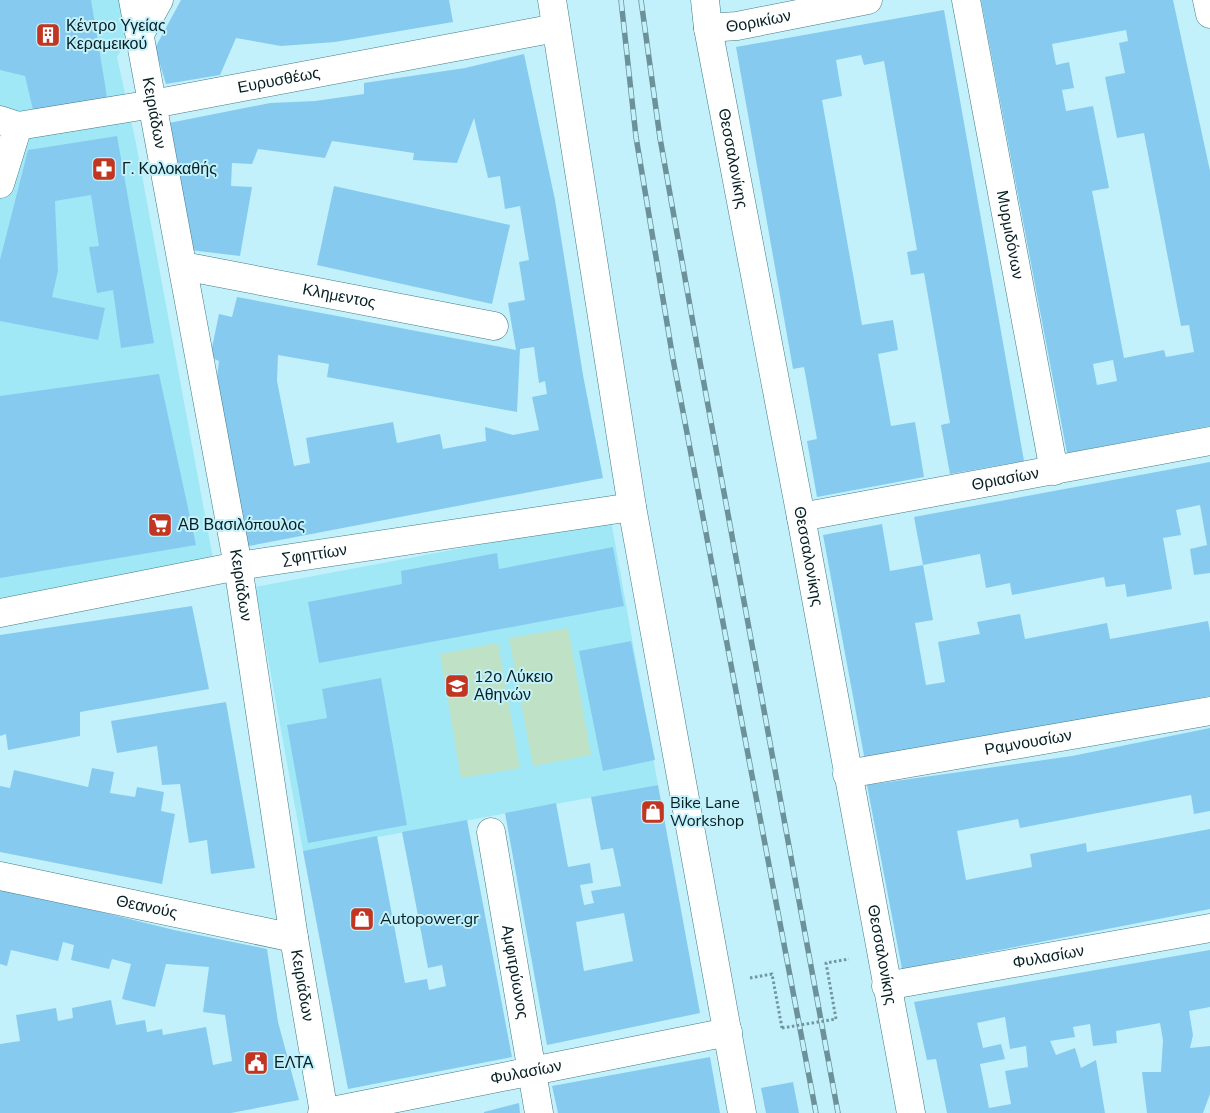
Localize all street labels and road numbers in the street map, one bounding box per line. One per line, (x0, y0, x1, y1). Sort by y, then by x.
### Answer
street label: Θορικίων (725, 5, 793, 38)
street label: Ευρυσθέως (236, 62, 322, 99)
street label: Κειριάδων (137, 75, 171, 151)
street label: Θεσσαλονίκης (713, 107, 753, 211)
street label: Μυρμιδόνων (991, 189, 1029, 281)
street label: Κλημεντος (301, 278, 378, 314)
street label: Θριασίων (970, 462, 1041, 496)
street label: Θεσσαλονίκης (788, 504, 828, 609)
street label: Σφηττίων (280, 539, 349, 570)
street label: Κειριάδων (224, 547, 257, 623)
street label: Ραμνουσίων (983, 724, 1074, 761)
street label: Θεανούς (114, 890, 180, 924)
street label: Θεσσαλονίκης (862, 903, 902, 1007)
street label: Αμφιτρύωνος (496, 923, 534, 1021)
street label: Φυλασίων (1011, 940, 1086, 974)
street label: Κειριάδων (285, 948, 319, 1023)
street label: Φυλασίων (488, 1054, 564, 1090)

